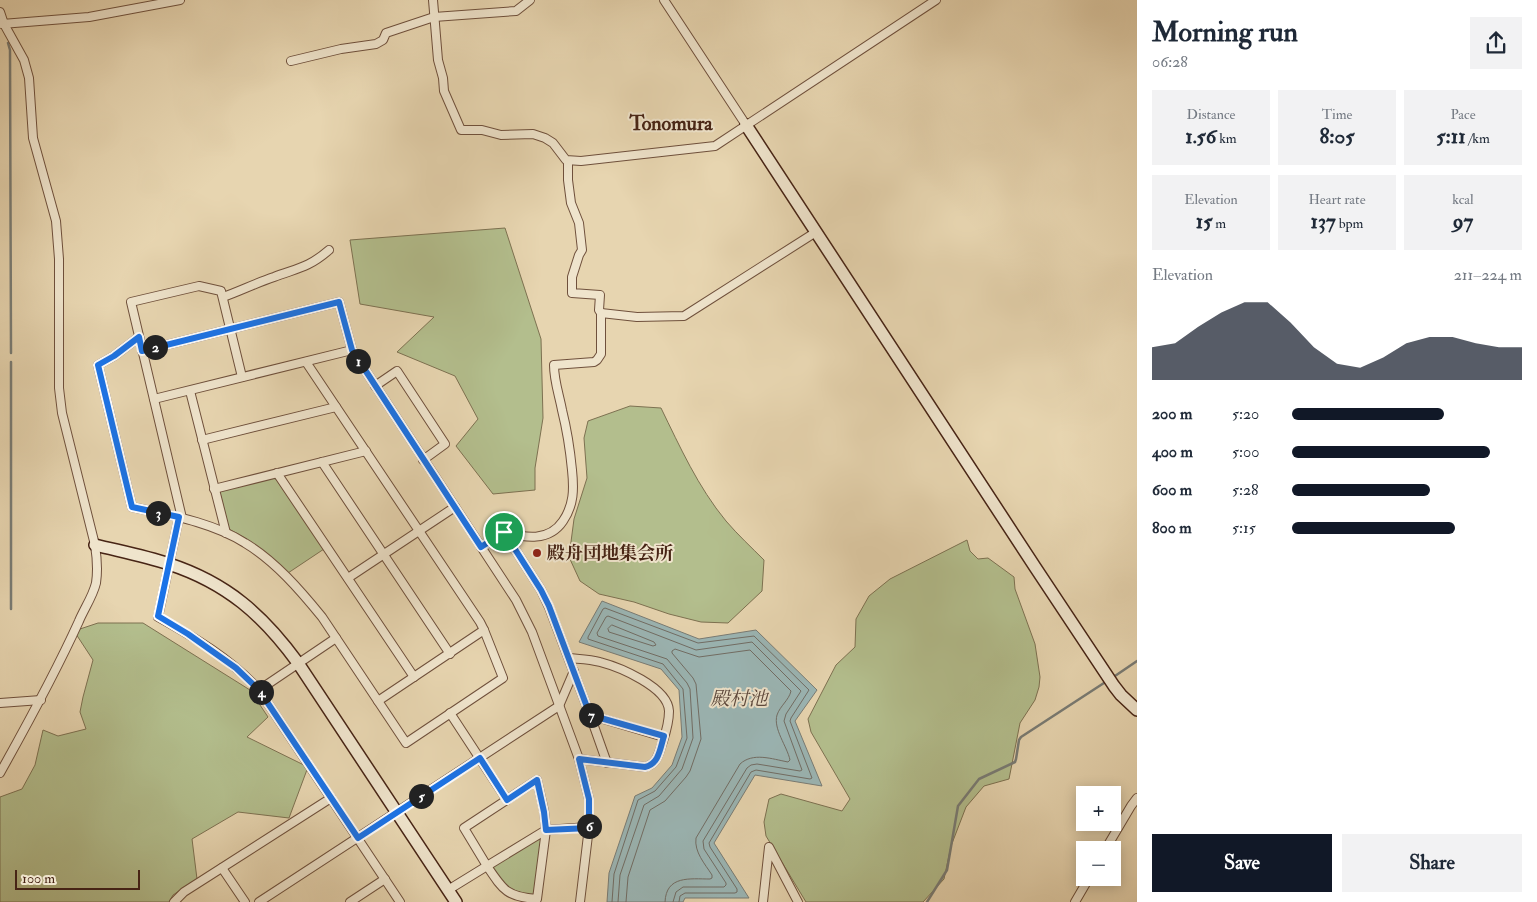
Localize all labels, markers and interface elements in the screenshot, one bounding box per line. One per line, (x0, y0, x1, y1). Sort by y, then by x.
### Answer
text: Morning run (1152, 15, 1298, 50)
button: share (1470, 17, 1522, 69)
text: 06:28 (1152, 52, 1188, 72)
text: Distance (1187, 106, 1235, 123)
text: Time (1322, 106, 1352, 123)
text: Pace (1450, 106, 1476, 123)
district label: Tonomura (628, 111, 713, 136)
text: 1.56 (1185, 123, 1216, 150)
text: 8:05 (1319, 123, 1355, 150)
text: 5:11 (1436, 123, 1466, 150)
text: km (1216, 130, 1237, 147)
text: /km (1466, 130, 1490, 147)
text: Elevation (1184, 191, 1238, 208)
text: Heart rate (1309, 191, 1366, 208)
text: kcal (1452, 191, 1474, 208)
text: 15 (1196, 208, 1212, 235)
text: 137 (1311, 208, 1336, 235)
text: 97 (1453, 208, 1473, 235)
text: m (1212, 215, 1226, 232)
text: bpm (1336, 215, 1363, 232)
text: Elevation (1152, 265, 1213, 285)
text: 211–224 m (1454, 265, 1522, 285)
pin: 2 (142, 334, 168, 360)
text: 2 (152, 339, 159, 356)
pin: 1 (346, 348, 370, 374)
text: 1 (356, 353, 361, 370)
text: 200 m (1152, 404, 1192, 424)
text: 5:20 (1232, 404, 1259, 424)
text: 400 m (1152, 442, 1193, 462)
text: 5:00 (1232, 442, 1259, 462)
text: 600 m (1152, 480, 1192, 500)
text: 5:28 (1232, 480, 1259, 500)
pin: 3 (146, 500, 170, 526)
text: 3 (156, 505, 161, 522)
pin (483, 511, 525, 553)
icon: arrive (490, 518, 518, 546)
text: 800 m (1152, 518, 1192, 538)
text: 5:15 (1232, 518, 1256, 538)
place label: 殿舟団地集会所 (547, 542, 673, 565)
marker: 殿舟団地集会所 (531, 547, 543, 559)
pin: 4 (248, 680, 274, 704)
text: 4 (258, 684, 265, 701)
water label: 殿村池 (710, 687, 769, 711)
pin: 7 (578, 702, 604, 728)
text: 7 (588, 707, 595, 724)
pin: 5 (408, 784, 434, 808)
map controls (1076, 786, 1121, 886)
button: + (1076, 786, 1121, 831)
text: 5 (418, 788, 425, 805)
pin: 6 (576, 814, 602, 838)
text: 6 (586, 818, 593, 835)
button: Save (1152, 834, 1332, 892)
button: Share (1342, 834, 1522, 892)
button: − (1076, 841, 1121, 886)
scale bar (15, 867, 140, 890)
text: 100 m (22, 870, 55, 887)

